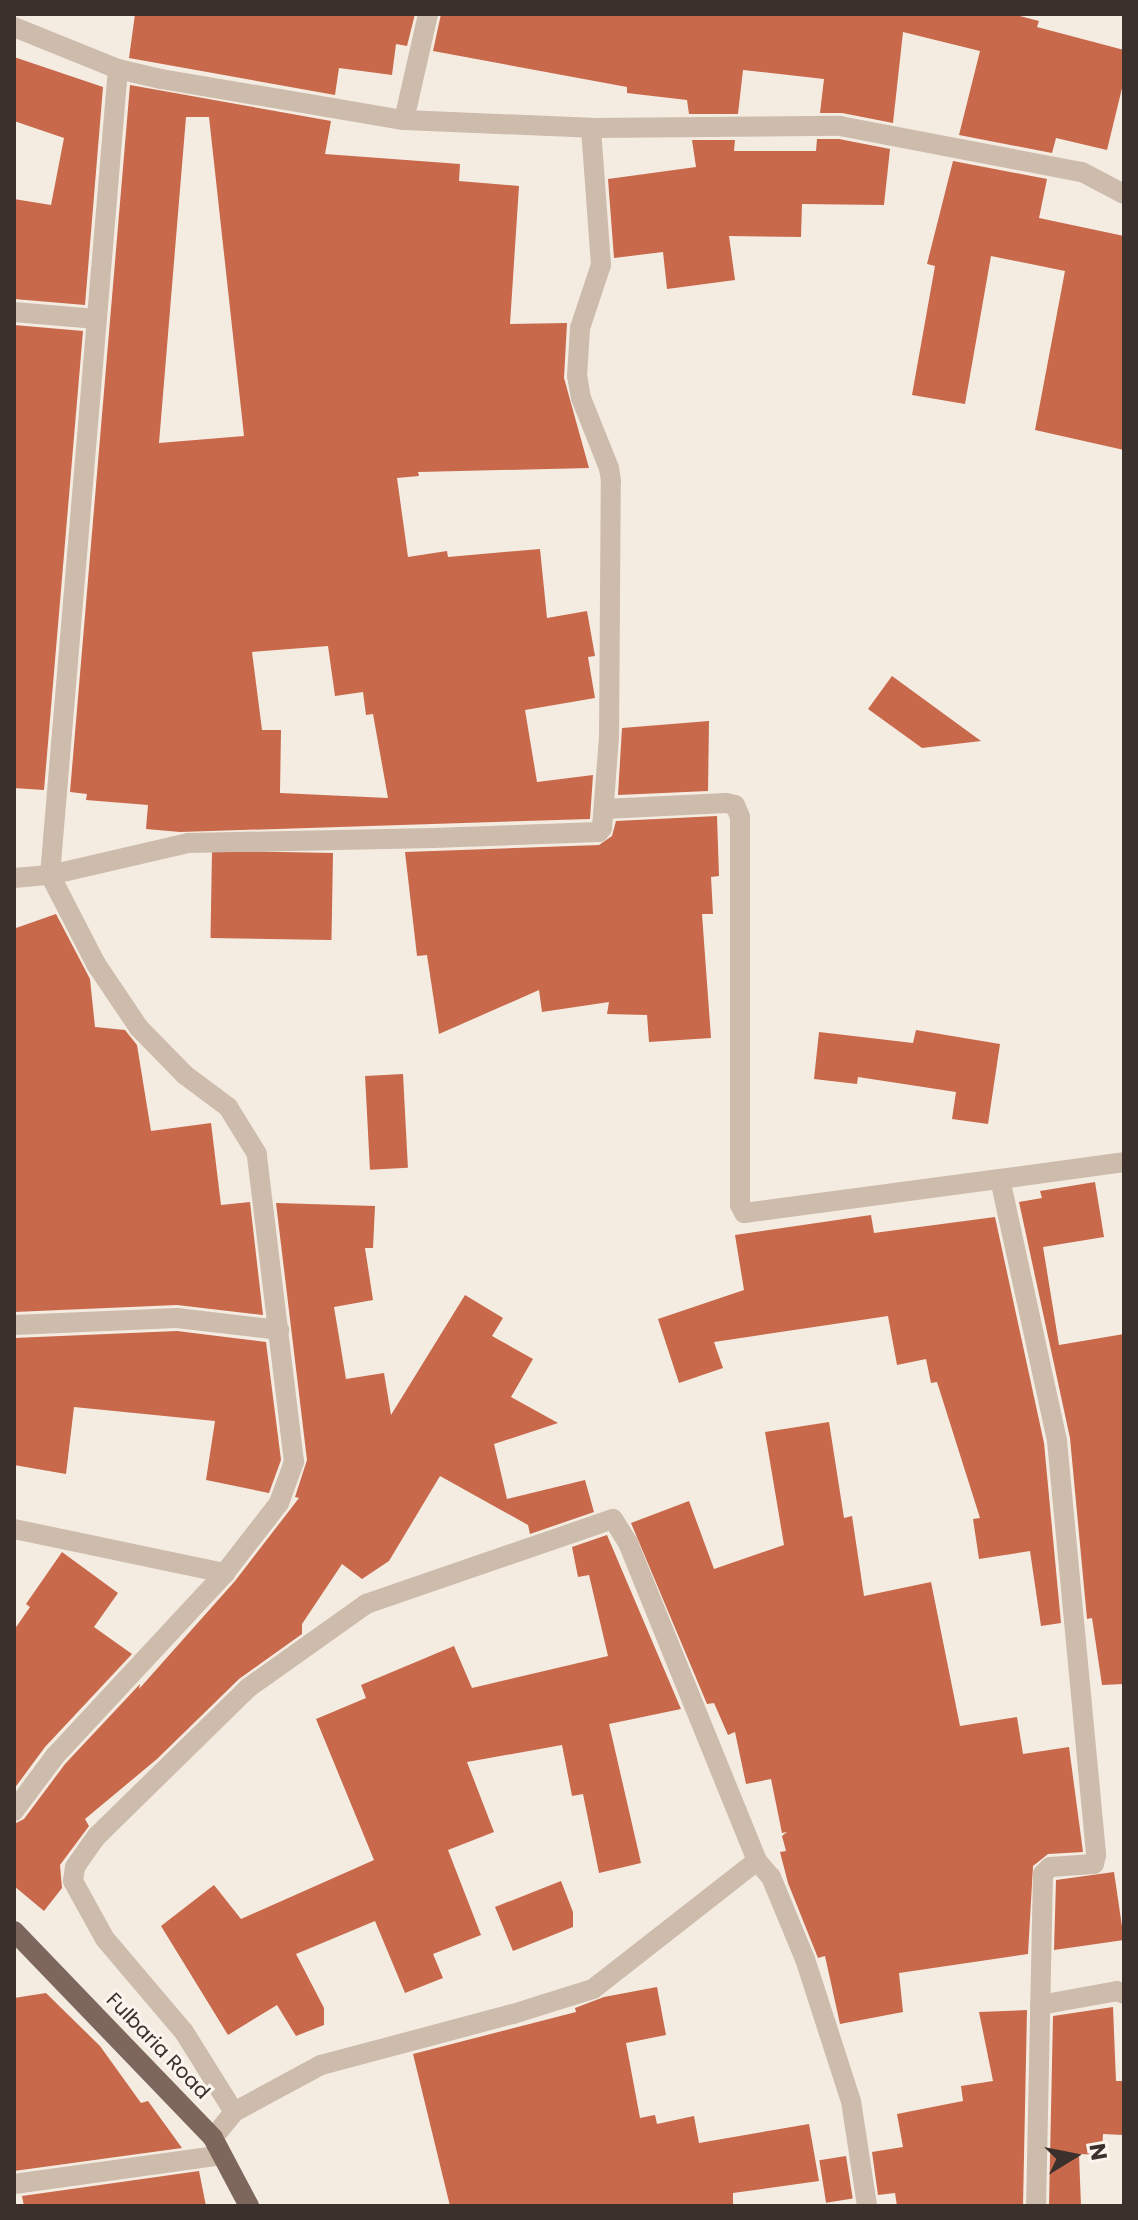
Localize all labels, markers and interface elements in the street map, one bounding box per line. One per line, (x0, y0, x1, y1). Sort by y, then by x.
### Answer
street label: Fulbaria Road (101, 1988, 215, 2104)
north arrow (1034, 2116, 1114, 2196)
text: N (1081, 2141, 1115, 2163)

